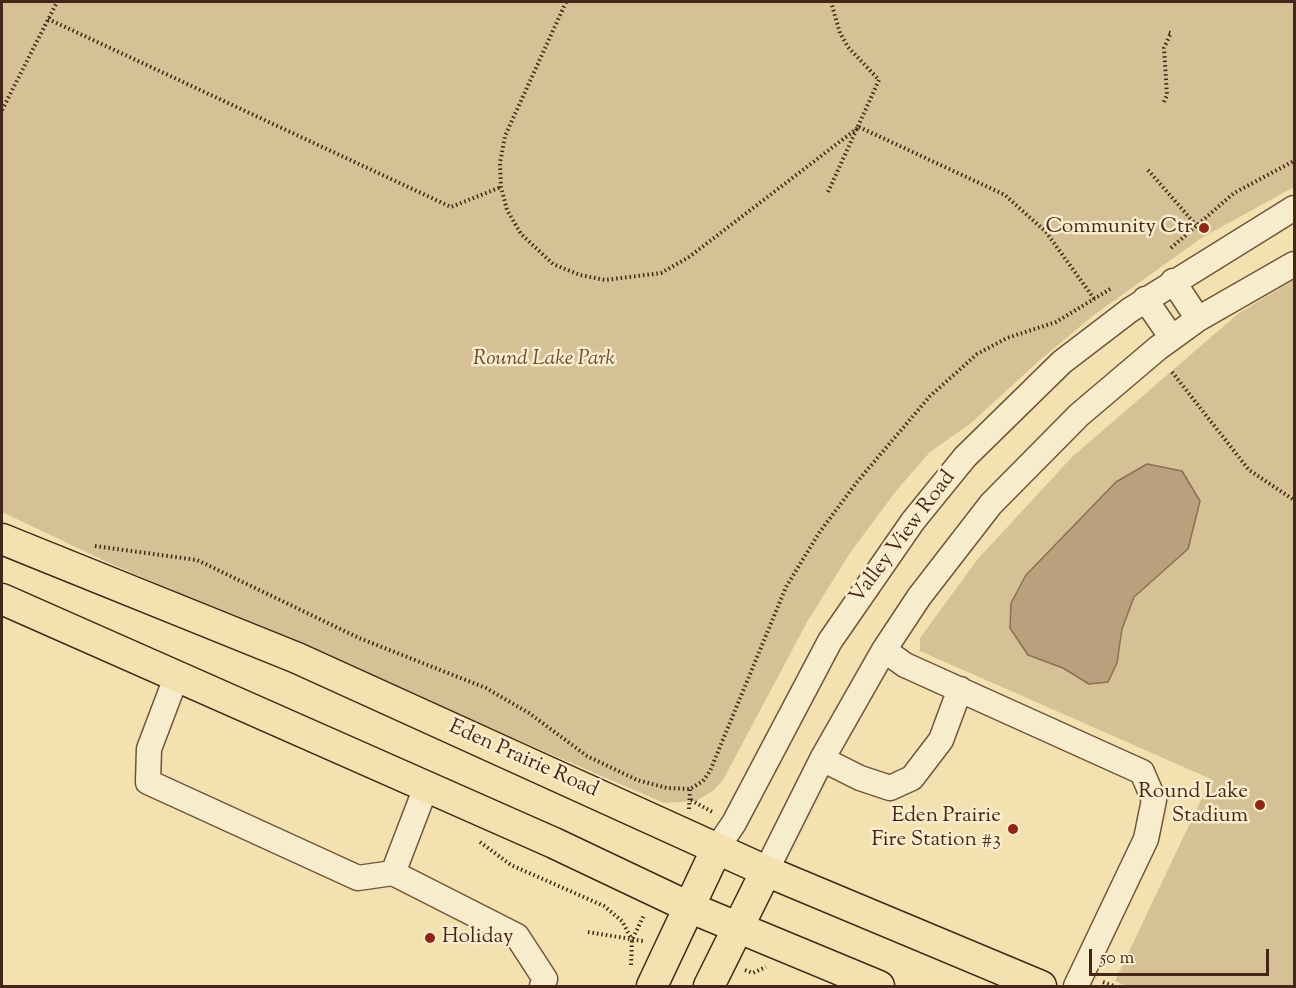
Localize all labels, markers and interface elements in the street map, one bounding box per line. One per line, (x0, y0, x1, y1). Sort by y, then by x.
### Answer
place label: Community Ctr (1045, 215, 1192, 241)
marker: Community Ctr (1197, 221, 1211, 235)
park label: Round Lake Park (473, 347, 615, 373)
street label: Valley View Road (846, 467, 962, 609)
street label: Eden Prairie Road (444, 716, 602, 804)
place label: Round Lake Stadium (1138, 780, 1248, 830)
marker: Round Lake Stadium (1253, 798, 1267, 812)
place label: Eden Prairie Fire Station #3 (871, 804, 1001, 854)
marker: Eden Prairie Fire Station #3 (1006, 822, 1020, 836)
place label: Holiday (442, 925, 513, 951)
marker: Holiday (423, 931, 437, 945)
scale bar (1092, 937, 1272, 975)
text: 50 m (1100, 946, 1134, 972)

